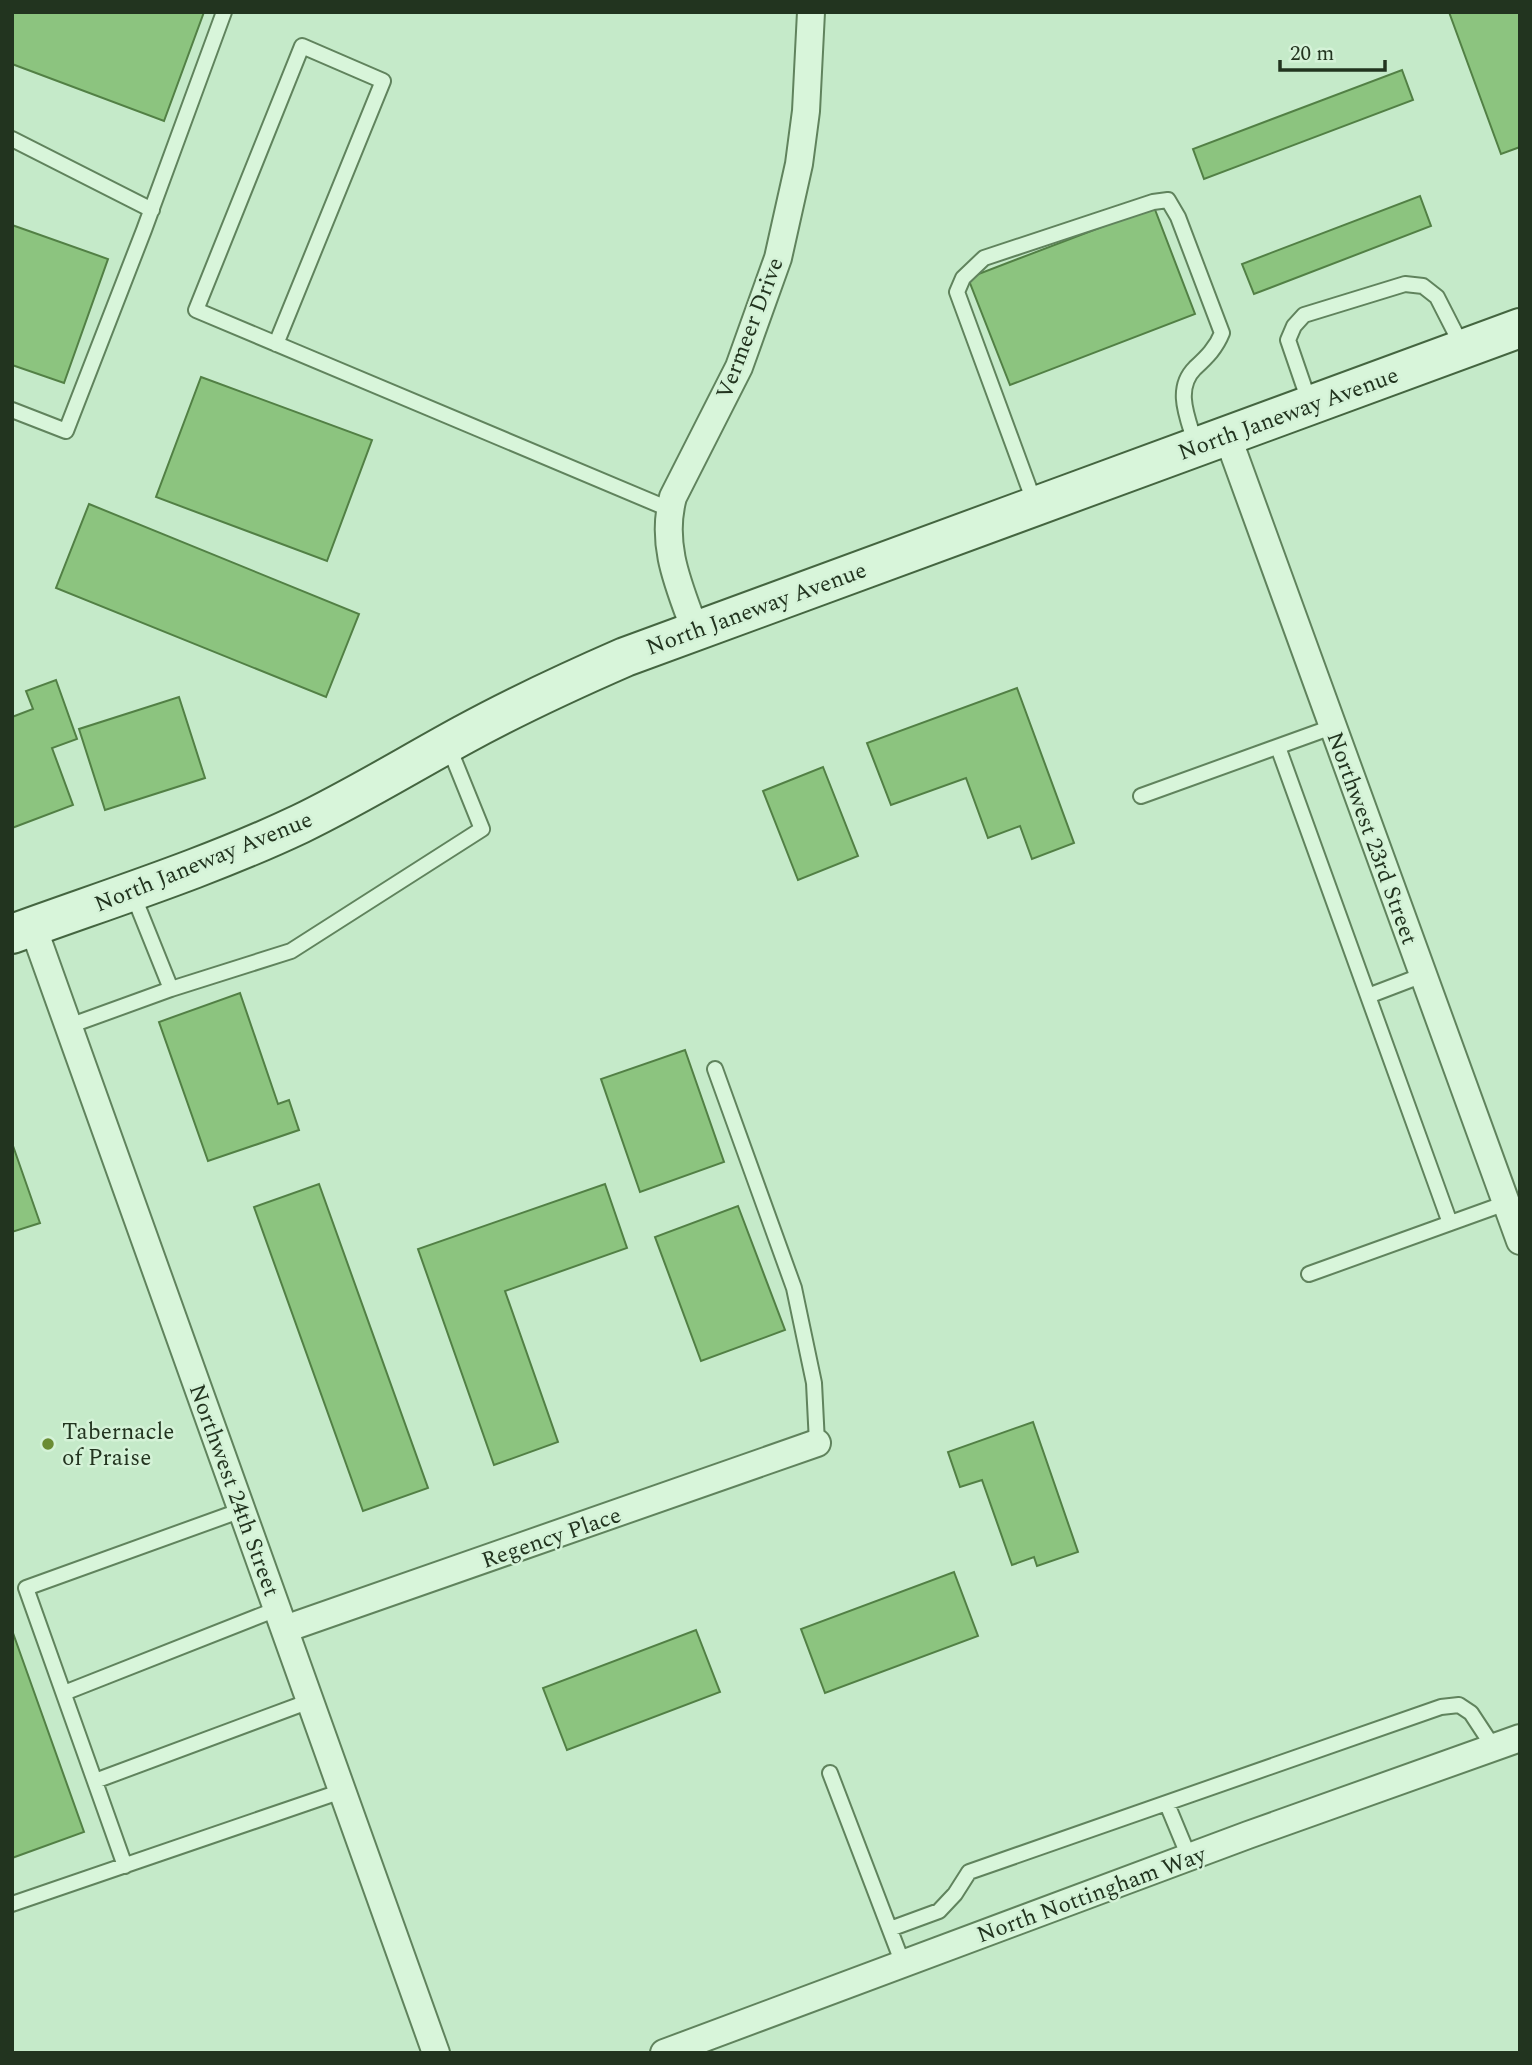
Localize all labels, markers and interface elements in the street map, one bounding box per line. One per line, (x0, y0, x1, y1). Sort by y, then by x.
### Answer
scale bar (1280, 28, 1385, 72)
text: 20 m (1290, 38, 1334, 70)
street label: Vermeer Drive (707, 253, 794, 405)
street label: North Janeway Avenue (1173, 358, 1404, 471)
street label: North Janeway Avenue (641, 553, 872, 666)
street label: Northwest 23rd Street (1317, 727, 1426, 950)
street label: North Janeway Avenue (89, 803, 318, 922)
street label: Northwest 24th Street (179, 1379, 288, 1602)
place label: Tabernacle of Praise (62, 1415, 174, 1476)
marker: Tabernacle of Praise (40, 1436, 56, 1452)
street label: Regency Place (477, 1498, 626, 1579)
street label: North Nottingham Way (972, 1837, 1212, 1953)

